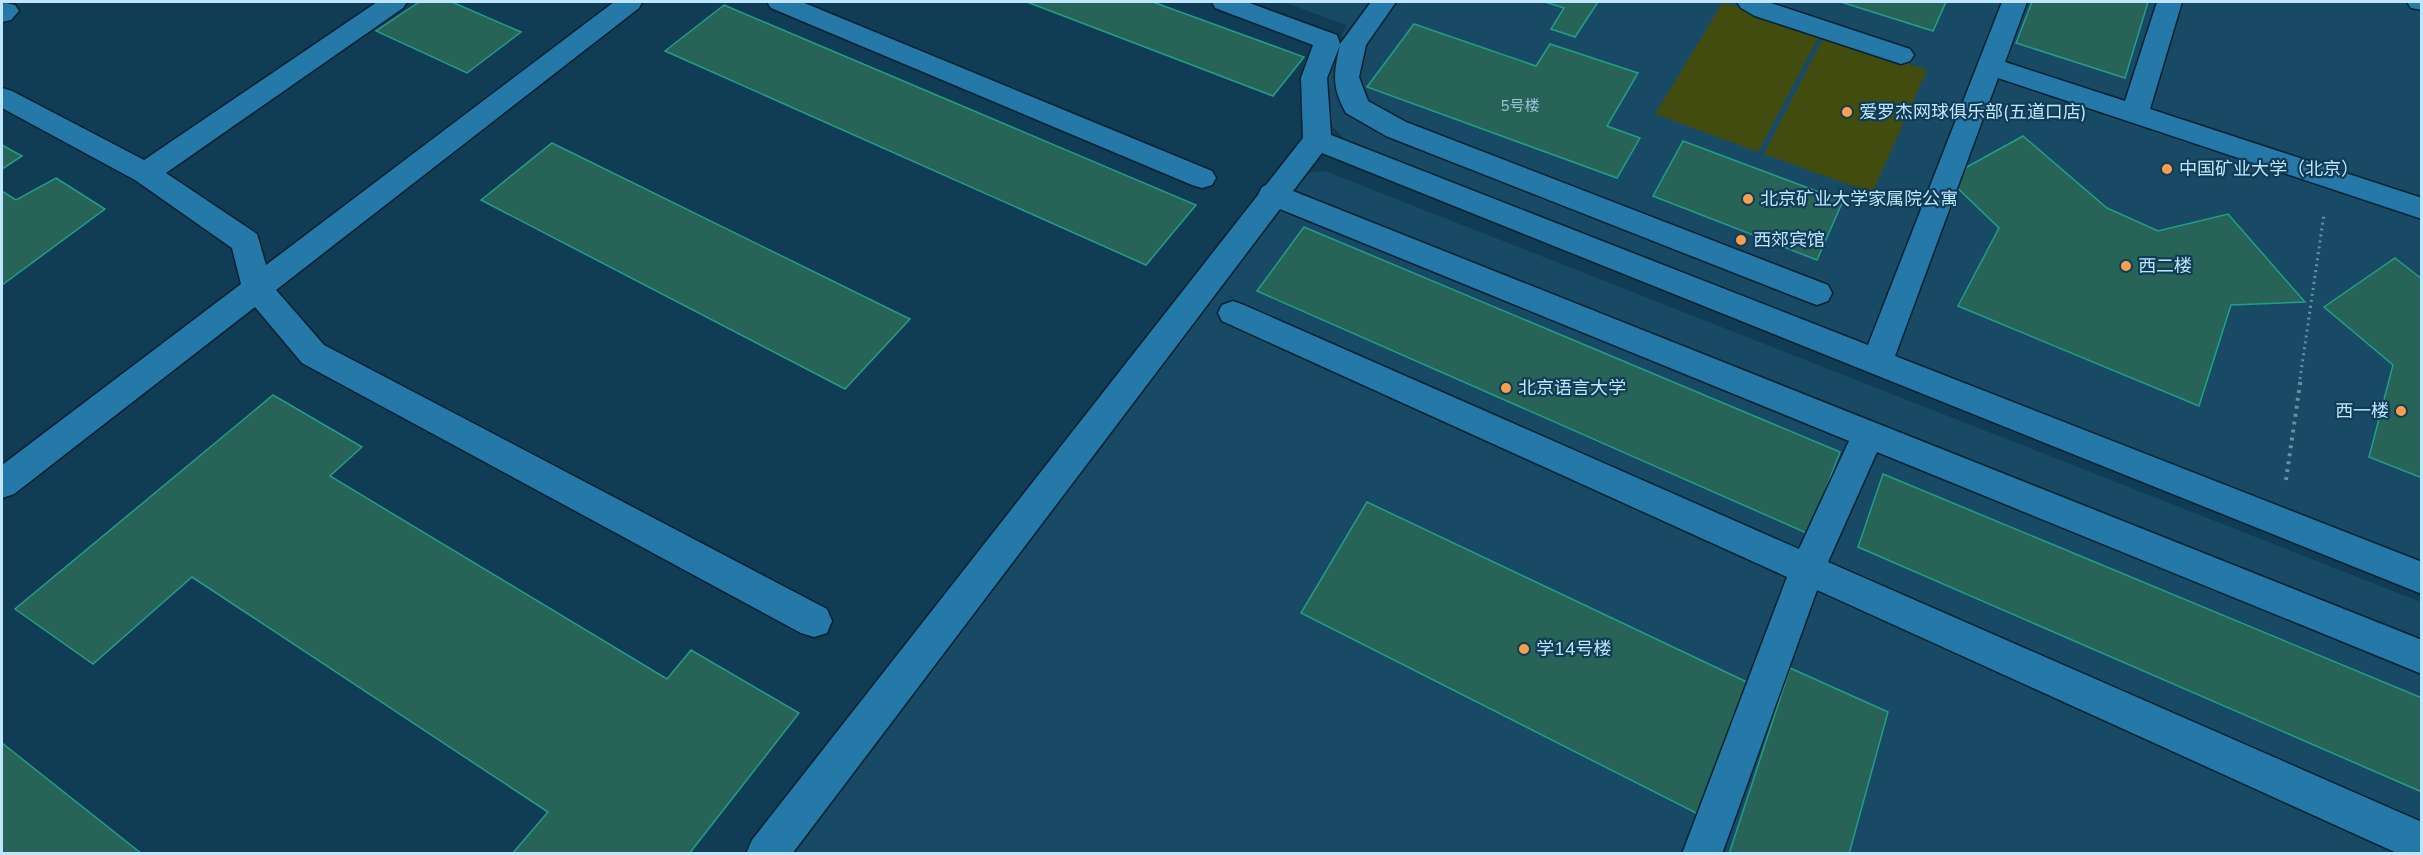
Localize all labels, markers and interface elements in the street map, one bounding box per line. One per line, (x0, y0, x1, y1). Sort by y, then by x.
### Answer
house number: 5号楼 (1500, 96, 1540, 116)
place label: 爱罗杰网球俱乐部(五道口店) (1859, 100, 2086, 124)
marker: 爱罗杰网球俱乐部(五道口店) (1840, 105, 1854, 119)
place label: 中国矿业大学（北京） (2179, 157, 2359, 181)
marker: 中国矿业大学（北京） (2160, 162, 2174, 176)
place label: 北京矿业大学家属院公寓 (1760, 187, 1958, 211)
marker: 北京矿业大学家属院公寓 (1741, 192, 1755, 206)
place label: 西郊宾馆 (1753, 228, 1825, 252)
marker: 西郊宾馆 (1734, 233, 1748, 247)
place label: 西二楼 (2138, 254, 2192, 278)
marker: 西二楼 (2119, 259, 2133, 273)
place label: 北京语言大学 (1518, 376, 1626, 400)
marker: 北京语言大学 (1499, 381, 1513, 395)
place label: 西一楼 (2335, 399, 2389, 423)
marker: 西一楼 (2394, 404, 2408, 418)
place label: 学14号楼 (1536, 637, 1612, 661)
marker: 学14号楼 (1517, 642, 1531, 656)

